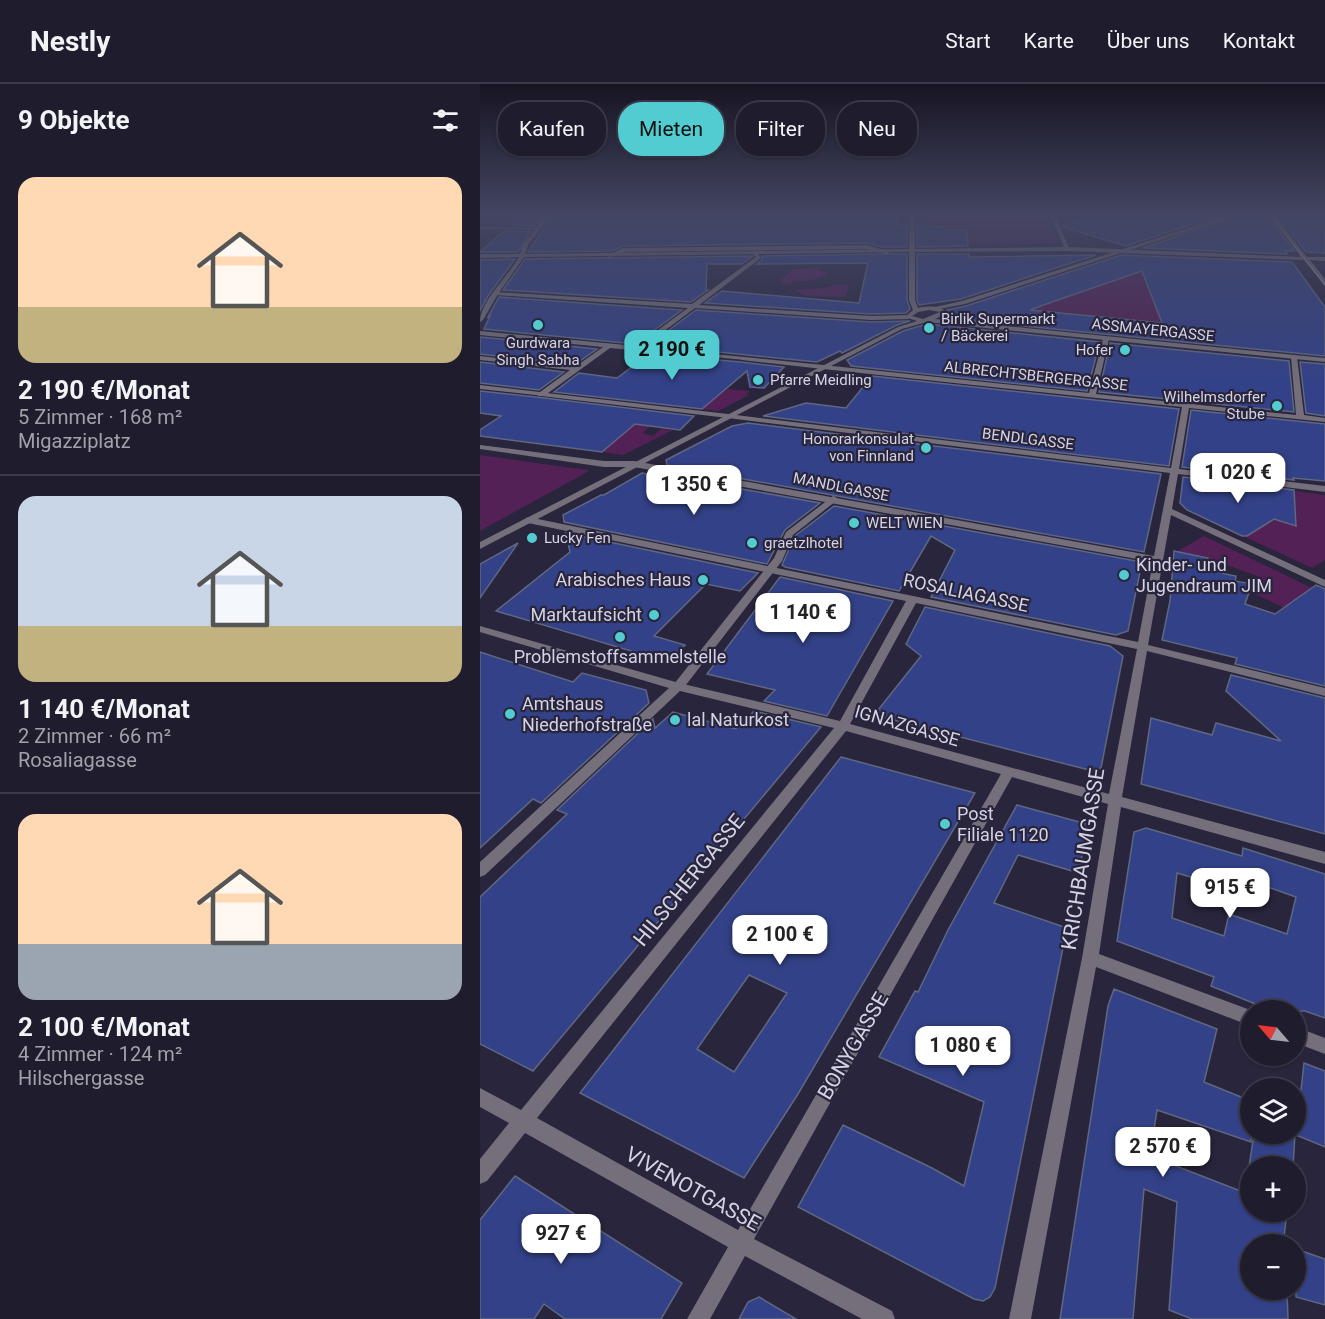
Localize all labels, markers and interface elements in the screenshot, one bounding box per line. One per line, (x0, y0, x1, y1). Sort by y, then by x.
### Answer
text: Nestly (30, 25, 110, 58)
text: Start (945, 29, 991, 53)
text: Karte (1024, 29, 1074, 53)
text: Über uns (1107, 29, 1190, 53)
text: Kontakt (1223, 29, 1295, 53)
chip: Kaufen (498, 102, 606, 156)
chip: Mieten (618, 102, 724, 156)
chip: Filter (736, 102, 825, 156)
chip: Neu (837, 102, 917, 156)
icon: filters (429, 104, 462, 137)
text: 9 Objekte (18, 105, 129, 135)
icon: home (186, 216, 294, 324)
place label: Birlik Supermarkt / Bäckerei (941, 310, 1055, 345)
street label: ASSMAYERGASSE (1091, 315, 1216, 345)
marker: Gurdwara Singh Sabha (531, 318, 545, 332)
marker: Birlik Supermarkt / Bäckerei (922, 321, 936, 335)
pin: 2 190 € (617, 330, 727, 381)
place label: Gurdwara Singh Sabha (496, 334, 580, 369)
text: 2 190 € (638, 337, 706, 361)
place label: Hofer (1076, 341, 1113, 359)
marker: Hofer (1118, 343, 1132, 357)
street label: ALBRECHTSBERGERGASSE (943, 357, 1129, 395)
place label: Pfarre Meidling (770, 371, 872, 389)
marker: Pfarre Meidling (751, 373, 765, 387)
text: 2 190 €/Monat (18, 375, 190, 405)
place label: Wilhelmsdorfer Stube (1163, 388, 1265, 423)
marker: Wilhelmsdorfer Stube (1270, 399, 1284, 413)
text: 5 Zimmer · 168 m² (18, 405, 182, 429)
street label: BENDLGASSE (981, 424, 1075, 454)
text: Migazziplatz (18, 429, 131, 453)
place label: Honorarkonsulat von Finnland (803, 430, 914, 465)
marker: Honorarkonsulat von Finnland (919, 441, 933, 455)
pin: 1 020 € (1183, 453, 1293, 504)
text: 1 020 € (1204, 460, 1272, 484)
pin: 1 350 € (639, 465, 749, 516)
street label: MANDLGASSE (791, 469, 891, 505)
text: 1 350 € (660, 472, 728, 496)
place label: WELT WIEN (866, 514, 943, 532)
marker: WELT WIEN (847, 516, 861, 530)
place label: Lucky Fen (544, 529, 611, 547)
marker: Lucky Fen (525, 531, 539, 545)
place label: graetzlhotel (764, 534, 843, 552)
icon: home (186, 535, 294, 643)
marker: graetzlhotel (745, 536, 759, 550)
place label: Kinder- und Jugendraum JIM (1136, 554, 1272, 596)
marker: Kinder- und Jugendraum JIM (1117, 568, 1131, 582)
place label: Arabisches Haus (555, 569, 691, 590)
street label: ROSALIAGASSE (901, 569, 1031, 616)
marker: Arabisches Haus (696, 573, 710, 587)
pin: 1 140 € (748, 593, 858, 644)
text: 1 140 € (769, 600, 837, 624)
place label: Marktaufsicht (531, 604, 642, 625)
marker: Marktaufsicht (647, 608, 661, 622)
marker: Problemstoffsammelstelle (613, 630, 627, 644)
place label: Problemstoffsammelstelle (514, 646, 726, 667)
place label: Amtshaus Niederhofstraße (522, 693, 652, 735)
text: 1 140 €/Monat (18, 694, 190, 724)
street label: IGNAZGASSE (852, 701, 962, 751)
marker: Amtshaus Niederhofstraße (503, 707, 517, 721)
place label: lal Naturkost (687, 709, 789, 730)
marker: lal Naturkost (668, 713, 682, 727)
text: 2 Zimmer · 66 m² (18, 724, 171, 748)
text: Rosaliagasse (18, 748, 137, 772)
street label: KRICHBAUMGASSE (1057, 766, 1109, 952)
place label: Post Filiale 1120 (957, 803, 1049, 845)
street label: HILSCHERGASSE (628, 809, 750, 951)
marker: Post Filiale 1120 (938, 817, 952, 831)
icon: home (186, 853, 294, 961)
pin: 915 € (1188, 868, 1272, 919)
text: 915 € (1205, 875, 1255, 899)
pin: 2 100 € (725, 915, 835, 966)
text: 2 100 € (746, 922, 814, 946)
street label: BONYGASSE (813, 988, 893, 1104)
north arrow (1240, 1000, 1306, 1066)
map controls (1240, 1000, 1306, 1300)
text: 2 100 €/Monat (18, 1012, 190, 1042)
pin: 1 080 € (908, 1026, 1018, 1077)
text: 1 080 € (929, 1033, 997, 1057)
text: 4 Zimmer · 124 m² (18, 1042, 182, 1066)
text: Hilschergasse (18, 1066, 144, 1090)
button: layers (1240, 1078, 1306, 1144)
pin: 2 570 € (1108, 1127, 1218, 1178)
text: 2 570 € (1129, 1134, 1197, 1158)
street label: VIVENOTGASSE (621, 1142, 765, 1236)
button: + (1240, 1156, 1306, 1222)
pin: 927 € (519, 1214, 603, 1265)
text: 927 € (536, 1221, 586, 1245)
button: − (1240, 1234, 1306, 1300)

